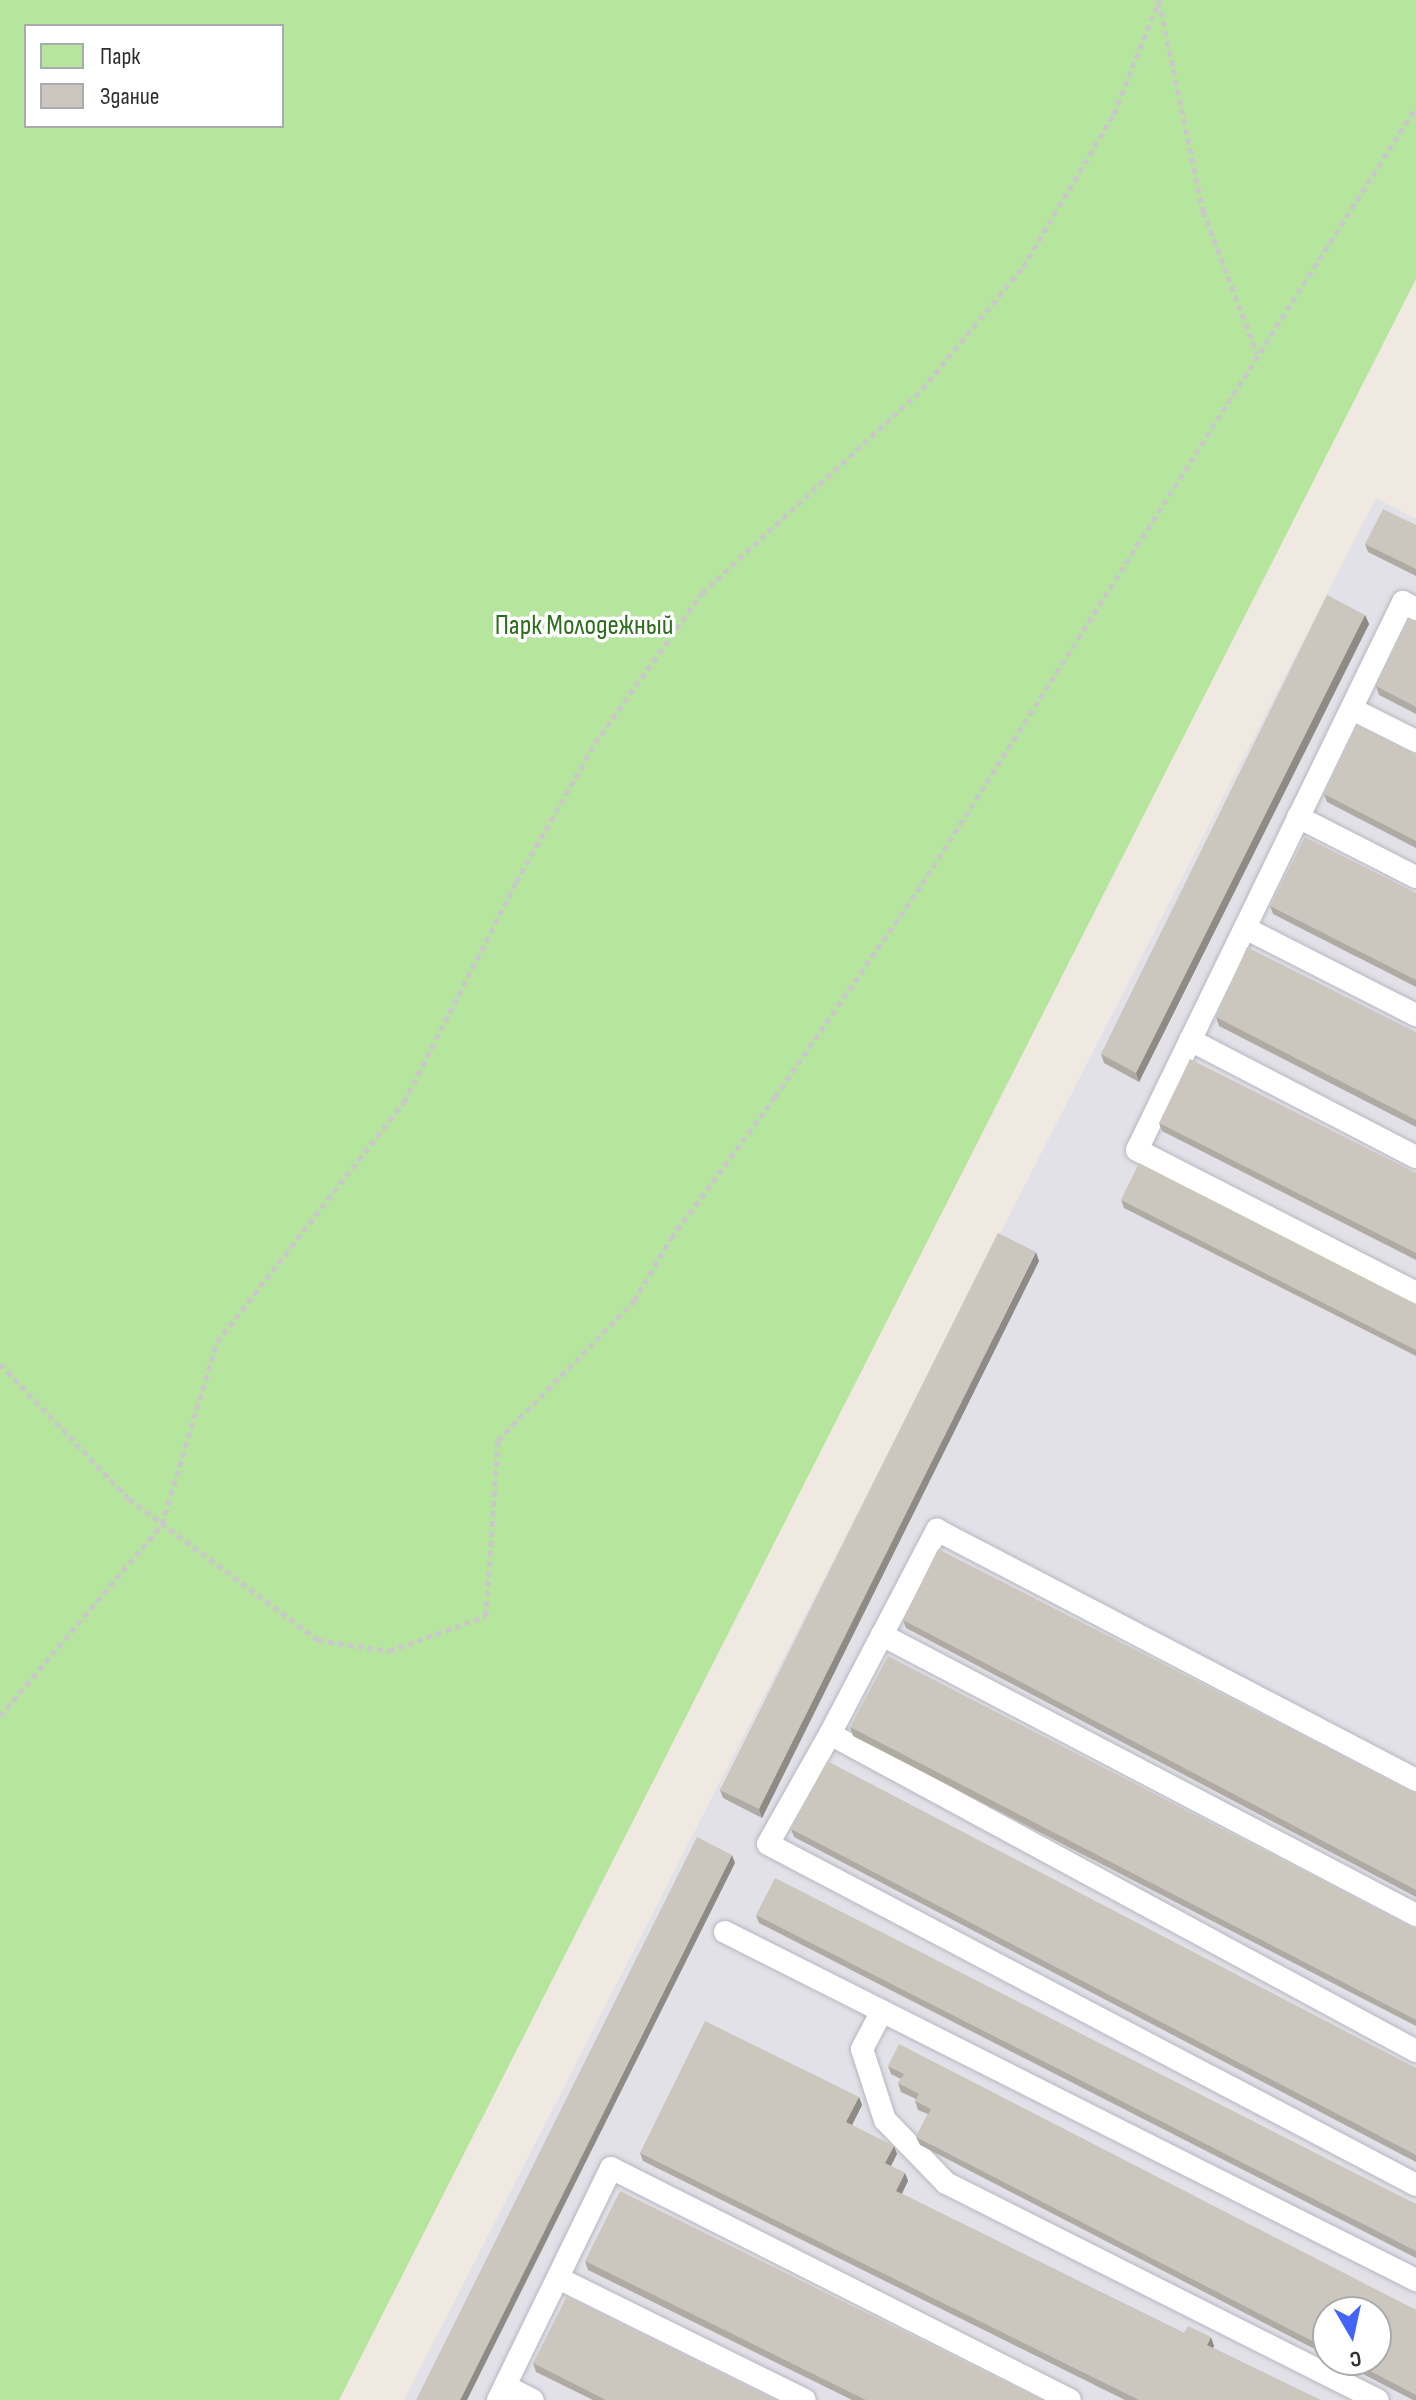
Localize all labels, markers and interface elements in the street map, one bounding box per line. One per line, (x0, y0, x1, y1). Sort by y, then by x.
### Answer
legend (24, 24, 284, 128)
text: Парк (100, 42, 140, 71)
text: Здание (100, 82, 159, 111)
park label: Парк Молодежный (495, 609, 673, 643)
north arrow (1312, 2296, 1392, 2376)
text: С (1348, 2344, 1363, 2372)

